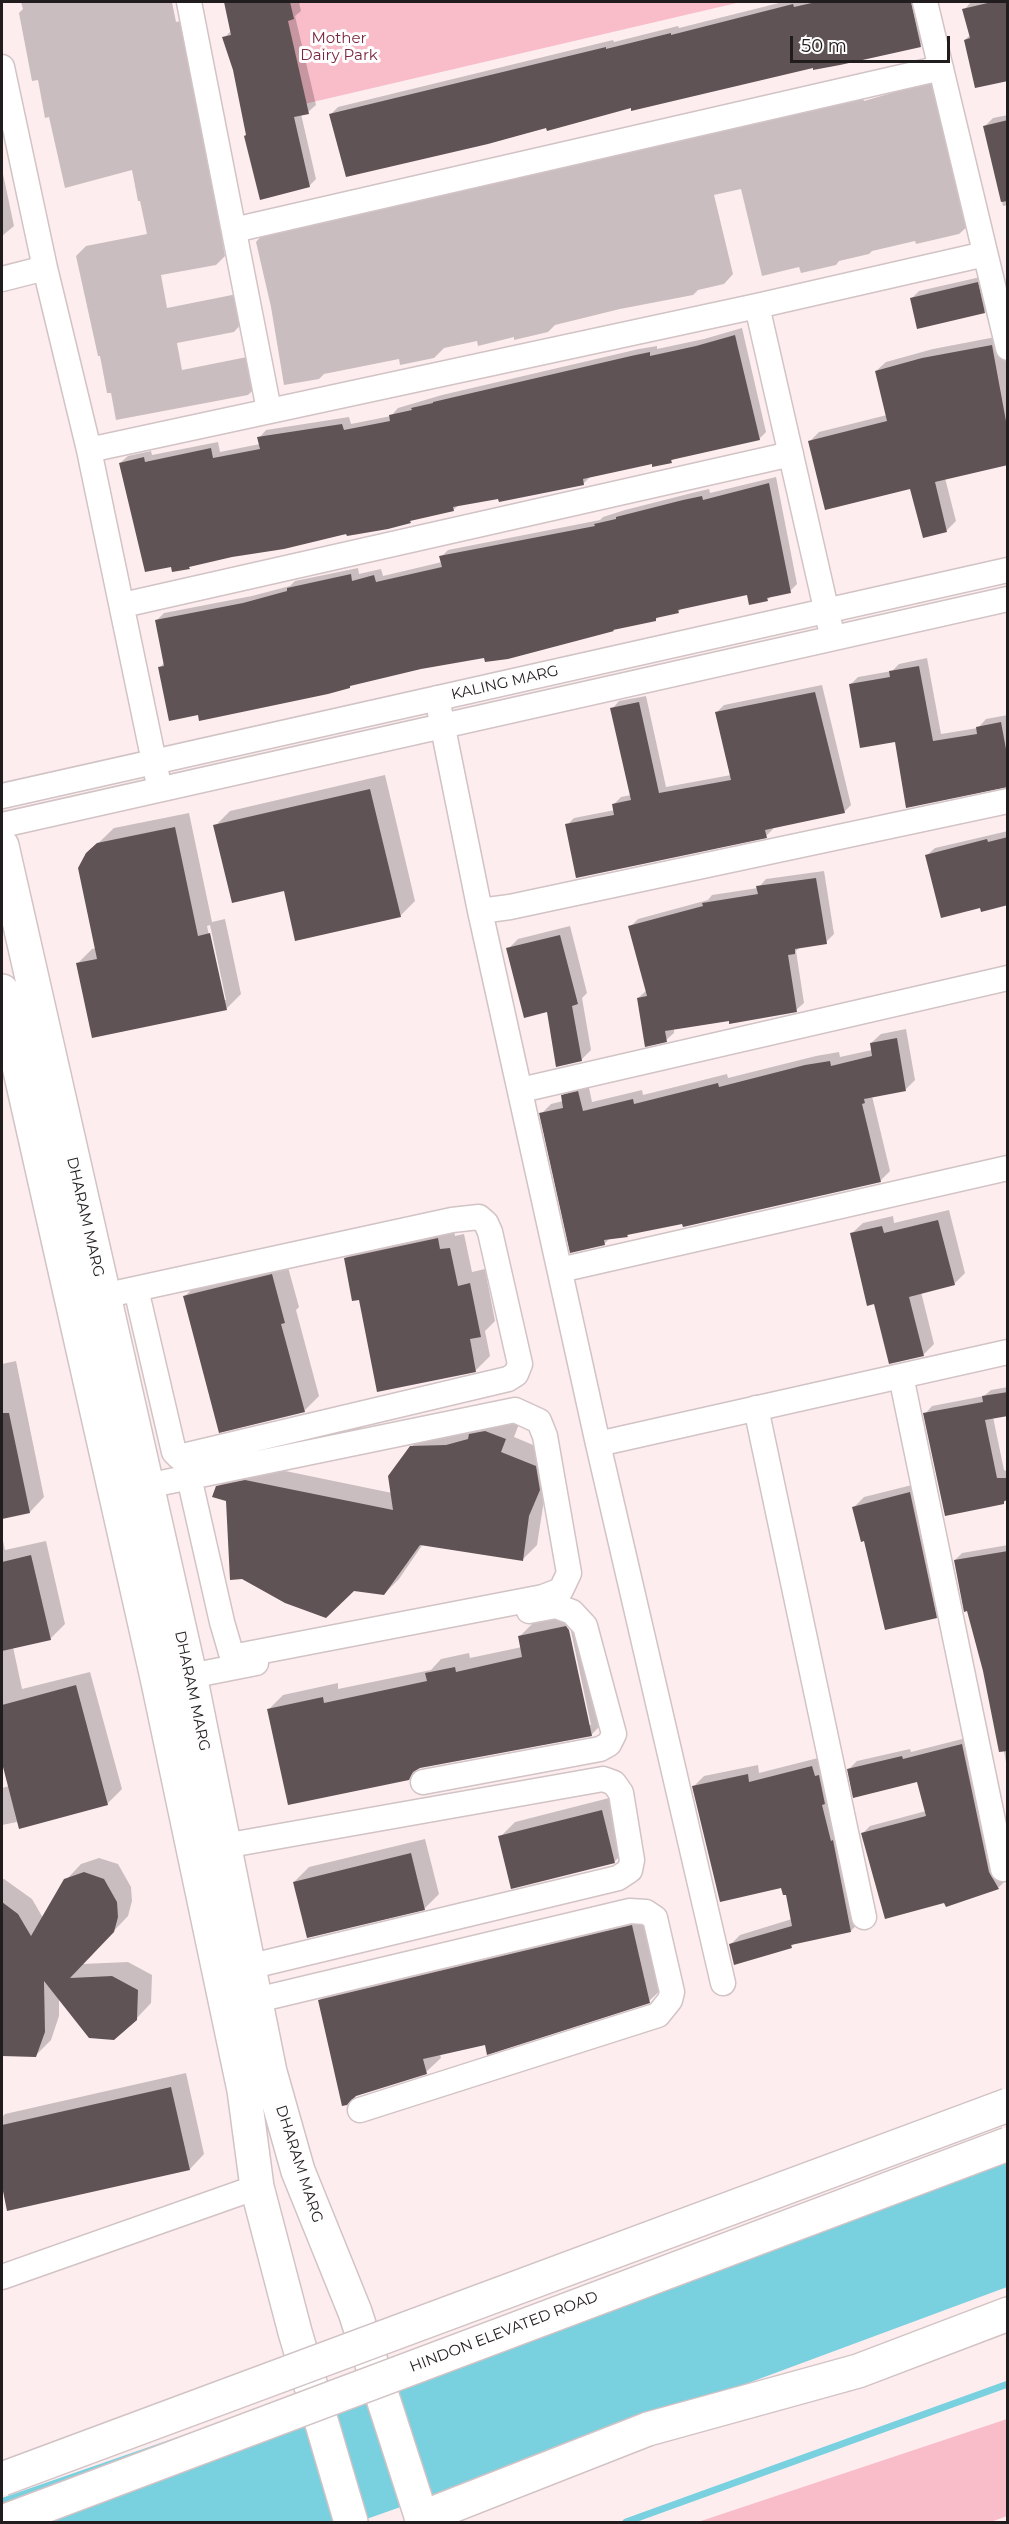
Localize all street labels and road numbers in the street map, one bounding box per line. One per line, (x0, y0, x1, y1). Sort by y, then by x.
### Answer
street label: KALING MARG (450, 662, 560, 704)
street label: DHARAM MARG (62, 1155, 108, 1279)
street label: DHARAM MARG (170, 1629, 214, 1753)
street label: DHARAM MARG (271, 2103, 327, 2225)
street label: HINDON ELEVATED ROAD (407, 2288, 601, 2376)

